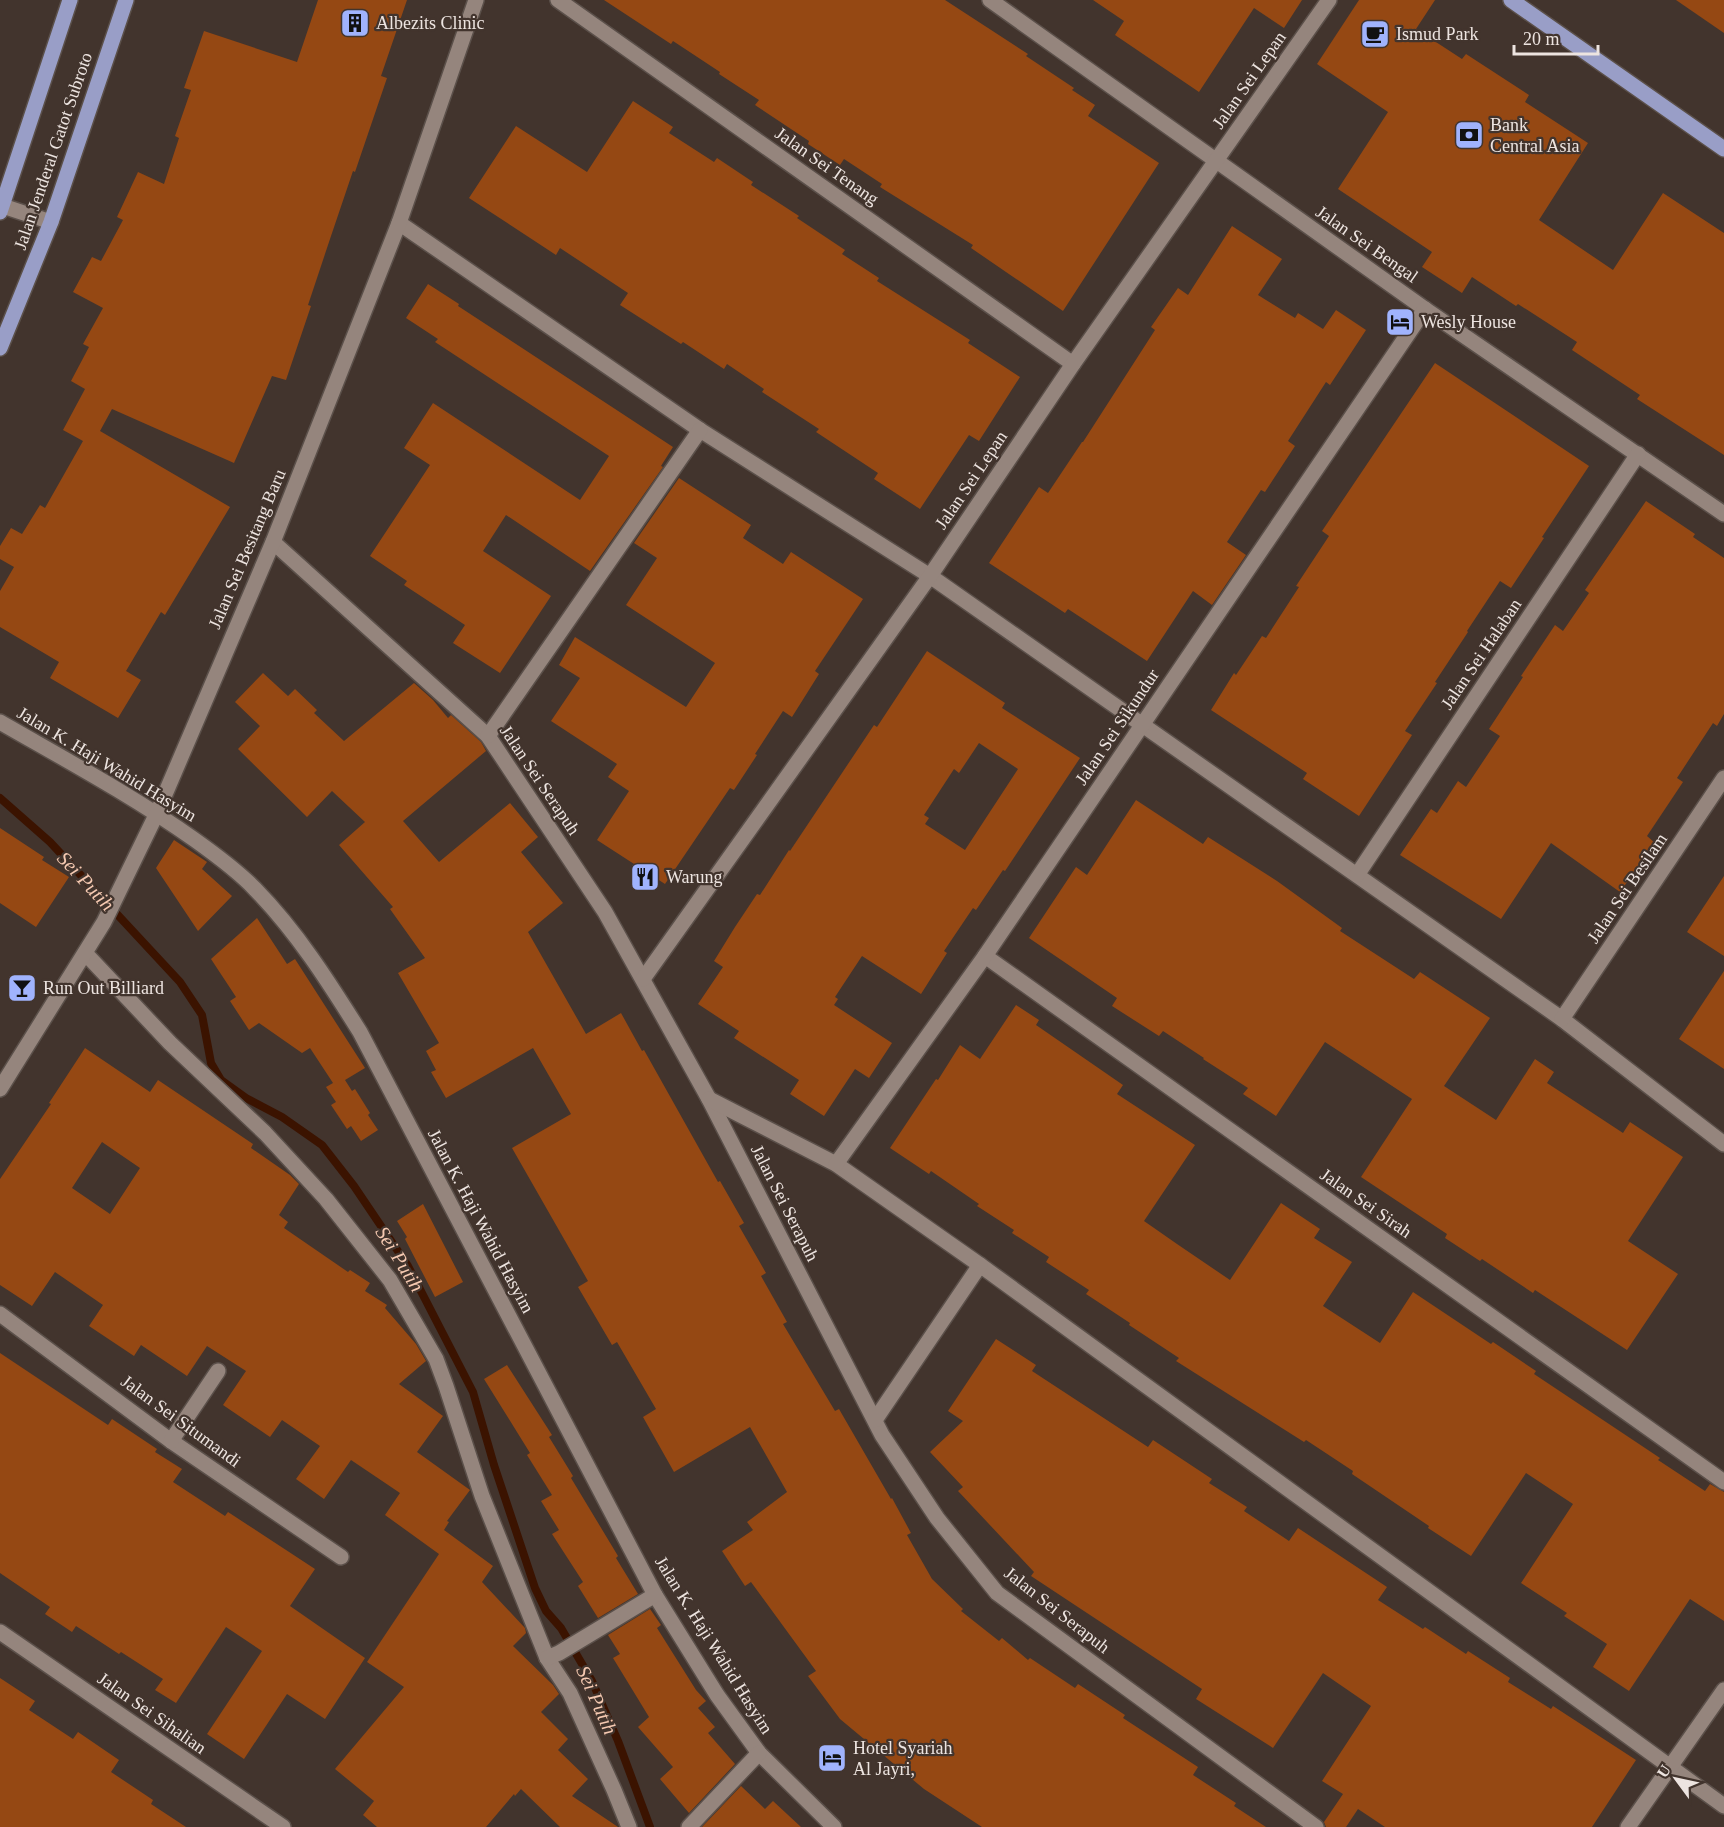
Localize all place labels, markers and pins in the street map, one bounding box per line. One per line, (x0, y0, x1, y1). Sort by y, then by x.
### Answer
building icon: Albezits Clinic (339, 7, 371, 39)
place label: Albezits Clinic (376, 13, 484, 33)
cafe icon: Ismud Park (1359, 18, 1391, 50)
place label: Ismud Park (1396, 24, 1479, 44)
place label: Bank Central Asia (1490, 115, 1579, 156)
bank icon: Bank Central Asia (1453, 119, 1485, 151)
hotel icon: Wesly House (1384, 306, 1416, 338)
place label: Wesly House (1421, 312, 1516, 332)
restaurant icon: Warung (629, 861, 661, 893)
place label: Warung (666, 867, 723, 887)
bar icon: Run Out Billiard (6, 972, 38, 1004)
place label: Run Out Billiard (43, 978, 164, 998)
place label: Hotel Syariah Al Jayri, (853, 1738, 952, 1779)
hotel icon: Hotel Syariah Al Jayri, (816, 1742, 848, 1774)

